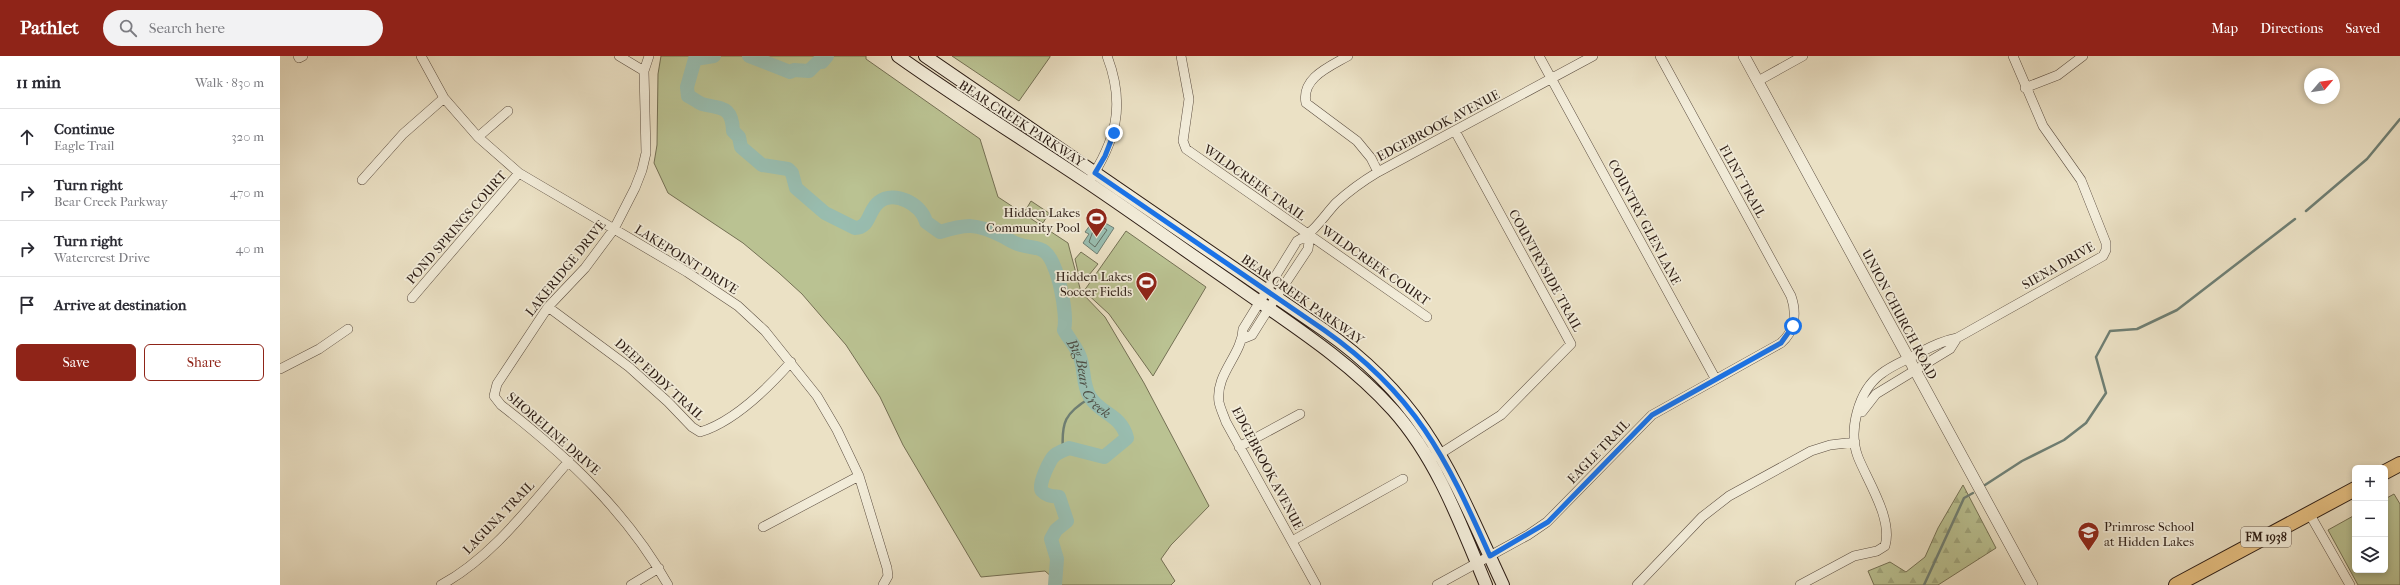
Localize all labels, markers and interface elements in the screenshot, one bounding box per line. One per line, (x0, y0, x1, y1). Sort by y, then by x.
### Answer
search box (103, 10, 383, 46)
text: Pathlet (20, 17, 79, 39)
icon: search (117, 17, 139, 39)
text: Search here (149, 19, 225, 37)
text: Map (2211, 20, 2238, 37)
text: Directions (2260, 20, 2323, 37)
text: Saved (2345, 20, 2380, 37)
north arrow (2304, 68, 2340, 104)
text: 11 min (16, 72, 61, 92)
text: Walk · 830 m (195, 75, 264, 90)
street label: BEAR CREEK PARKWAY (956, 77, 1088, 170)
street label: EDGEBROOK AVENUE (1374, 87, 1502, 164)
text: Continue (54, 120, 114, 138)
route end (1105, 124, 1123, 142)
icon: ahead (16, 126, 38, 148)
text: 320 m (231, 129, 264, 144)
text: Eagle Trail (54, 138, 114, 153)
street label: WILDCREEK TRAIL (1200, 141, 1309, 223)
street label: FLINT TRAIL (1716, 142, 1769, 220)
street label: COUNTRY GLEN LANE (1605, 157, 1684, 288)
street label: POND SPRINGS COURT (403, 168, 510, 287)
text: Turn right (54, 176, 123, 194)
icon: right (16, 182, 38, 204)
text: 470 m (230, 185, 264, 200)
text: Bear Creek Parkway (54, 194, 168, 209)
place label: Hidden Lakes Community Pool (986, 205, 1080, 235)
sports icon: Hidden Lakes Community Pool (1083, 206, 1109, 239)
street label: COUNTRYSIDE TRAIL (1506, 207, 1585, 334)
street label: LAKERIDGE DRIVE (522, 217, 609, 319)
street label: LAKEPOINT DRIVE (632, 222, 741, 297)
street label: WILDCREEK COURT (1318, 222, 1433, 309)
text: Turn right (54, 232, 123, 250)
icon: right (16, 238, 38, 260)
street label: SIENA DRIVE (2019, 239, 2097, 292)
text: 40 m (236, 241, 264, 256)
street label: UNION CHURCH ROAD (1859, 247, 1940, 382)
text: Watercrest Drive (54, 250, 150, 265)
street label: BEAR CREEK PARKWAY (1238, 251, 1368, 348)
place label: Hidden Lakes Soccer Fields (1055, 269, 1132, 299)
sports icon: Hidden Lakes Soccer Fields (1134, 270, 1160, 303)
icon: arrive (16, 294, 38, 316)
text: Arrive at destination (54, 296, 186, 314)
route start (1784, 317, 1802, 335)
street label: DEEP EDDY TRAIL (612, 335, 707, 423)
water label: Big Bear Creek (1062, 335, 1114, 422)
button: Save (16, 344, 136, 381)
button: Share (144, 344, 264, 381)
street label: SHORELINE DRIVE (504, 389, 603, 478)
street label: EDGEBROOK AVENUE (1229, 404, 1306, 532)
street label: EAGLE TRAIL (1564, 416, 1633, 487)
map controls (2352, 465, 2388, 573)
button: + (2352, 465, 2388, 501)
street label: LAGUNA TRAIL (460, 478, 537, 557)
button: − (2352, 501, 2388, 537)
place label: Primrose School at Hidden Lakes (2104, 519, 2195, 549)
school or university icon: Primrose School at Hidden Lakes (2076, 520, 2102, 553)
road number: FM 1938 (2241, 527, 2291, 547)
button: layers (2352, 537, 2388, 573)

